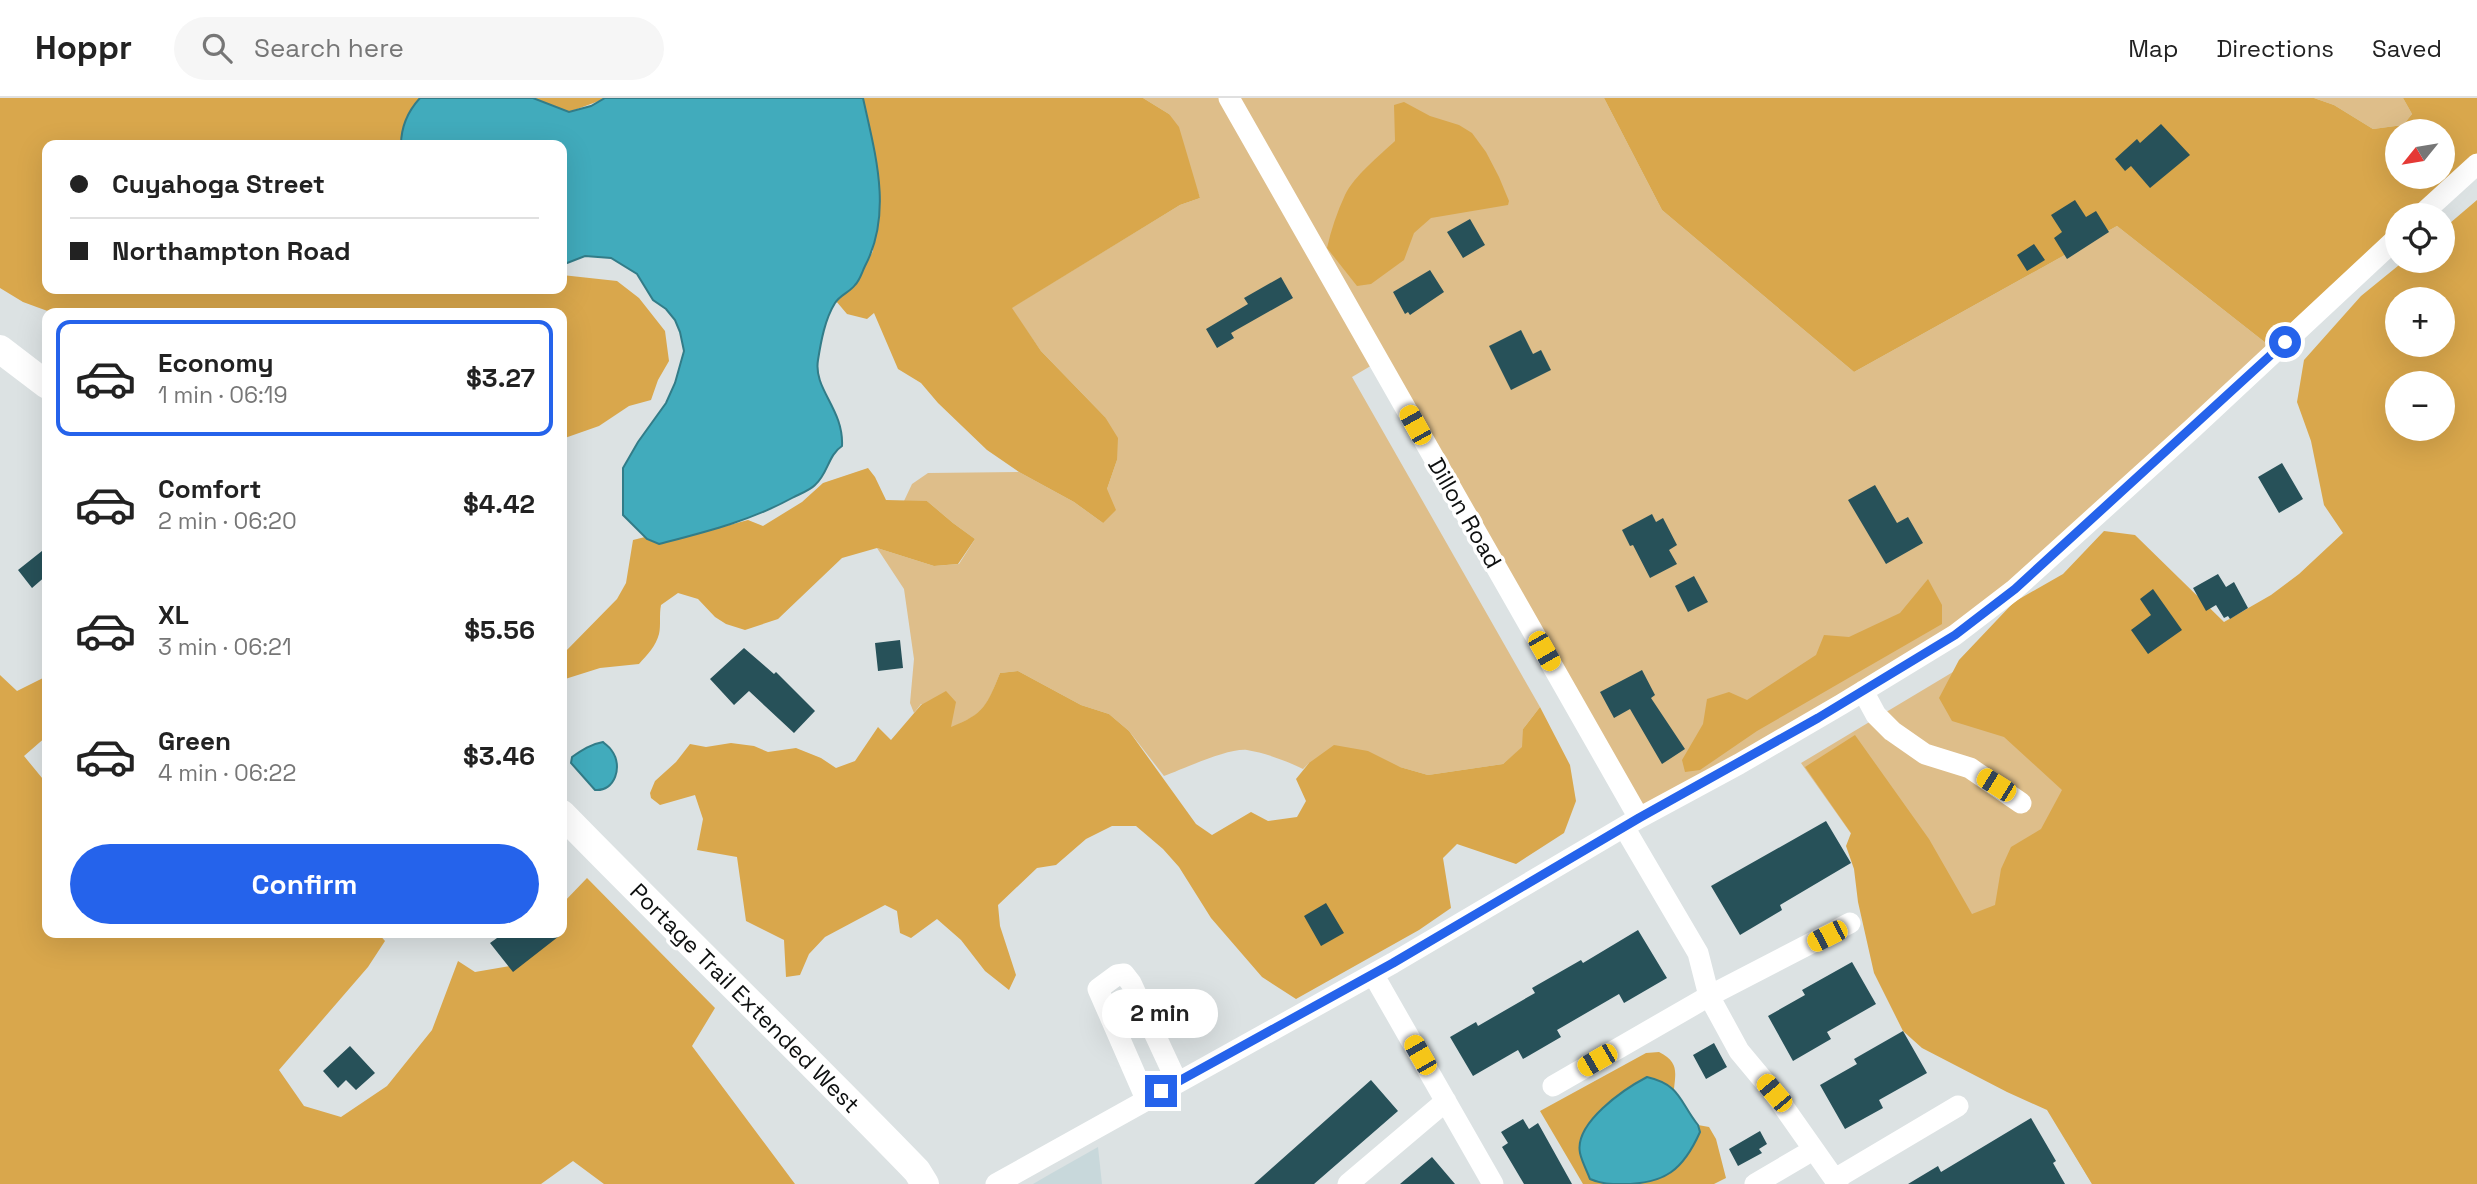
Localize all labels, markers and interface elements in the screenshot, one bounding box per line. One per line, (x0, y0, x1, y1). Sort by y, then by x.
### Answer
search box (174, 17, 664, 80)
text: Hoppr (35, 27, 132, 69)
icon: search (198, 29, 236, 67)
text: Search here (254, 31, 404, 65)
text: Map (2128, 33, 2178, 64)
text: Directions (2216, 33, 2334, 64)
text: Saved (2372, 33, 2442, 64)
north arrow (2385, 119, 2455, 189)
map controls (2385, 119, 2455, 441)
text: Cuyahoga Street (112, 167, 325, 201)
button: locate (2385, 203, 2455, 273)
text: Northampton Road (112, 234, 351, 268)
button: + (2385, 287, 2455, 357)
route start (2269, 326, 2301, 358)
text: Economy (158, 346, 274, 380)
icon: car (74, 347, 137, 410)
text: $3.27 (466, 361, 535, 395)
button: − (2385, 371, 2455, 441)
text: 1 min · 06:19 (158, 380, 288, 410)
car (1396, 402, 1435, 448)
street label: Dillon Road (1421, 452, 1509, 574)
text: Comfort (158, 472, 261, 506)
icon: car (74, 473, 137, 536)
text: $4.42 (463, 487, 535, 521)
text: 2 min · 06:20 (158, 506, 297, 536)
text: XL (158, 598, 189, 632)
icon: car (74, 599, 137, 662)
text: $5.56 (464, 613, 535, 647)
car (1525, 628, 1564, 674)
text: 3 min · 06:21 (158, 632, 292, 662)
text: Green (158, 724, 231, 758)
icon: car (74, 725, 137, 788)
text: $3.46 (463, 739, 535, 773)
text: 4 min · 06:22 (158, 758, 296, 788)
car (1973, 765, 2020, 805)
button: Confirm (70, 844, 539, 924)
street label: Portage Trail Extended West (624, 877, 866, 1119)
car (1804, 917, 1851, 955)
callout: 2 min (1103, 990, 1219, 1038)
text: 2 min (1130, 998, 1190, 1028)
car (1401, 1032, 1440, 1078)
car (1574, 1040, 1621, 1080)
car (1753, 1070, 1796, 1116)
route end (1145, 1075, 1177, 1107)

